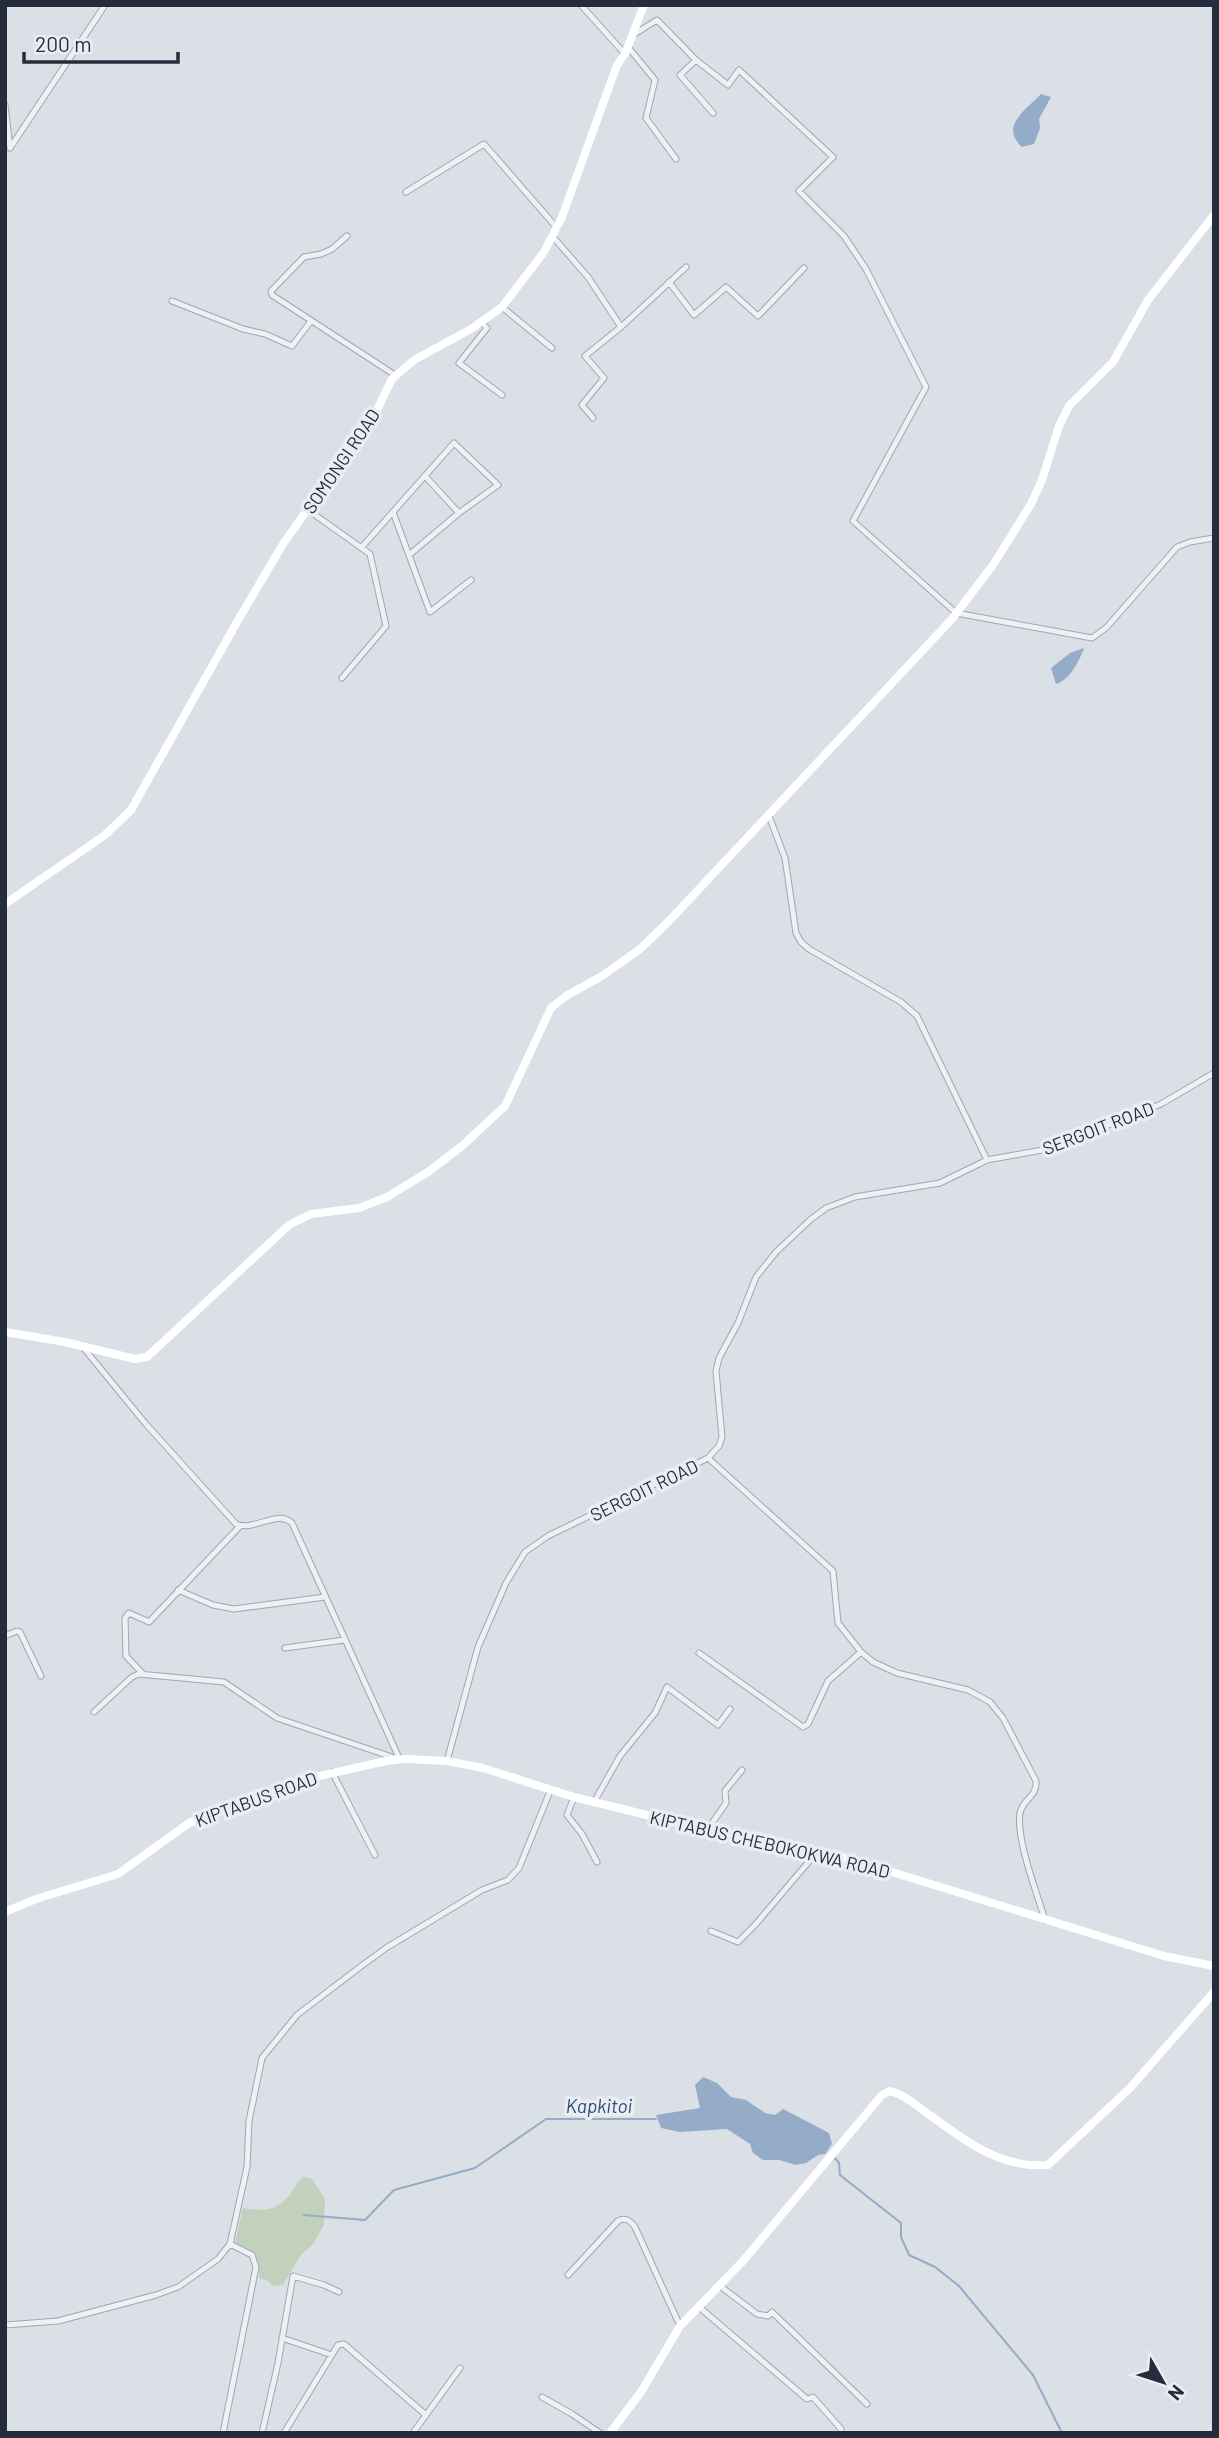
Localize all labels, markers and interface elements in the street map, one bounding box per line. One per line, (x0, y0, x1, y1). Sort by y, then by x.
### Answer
scale bar (24, 21, 178, 65)
text: 200 m (35, 31, 92, 56)
street label: SOMONGI ROAD (298, 404, 384, 518)
street label: SERGOIT ROAD (1039, 1097, 1157, 1159)
street label: SERGOIT ROAD (586, 1454, 702, 1526)
street label: KIPTABUS ROAD (192, 1767, 320, 1831)
street label: KIPTABUS CHEBOKOKWA ROAD (648, 1806, 892, 1882)
water label: Kapkitoi (566, 2094, 632, 2117)
north arrow (1128, 2347, 1198, 2417)
text: N (1164, 2381, 1190, 2405)

